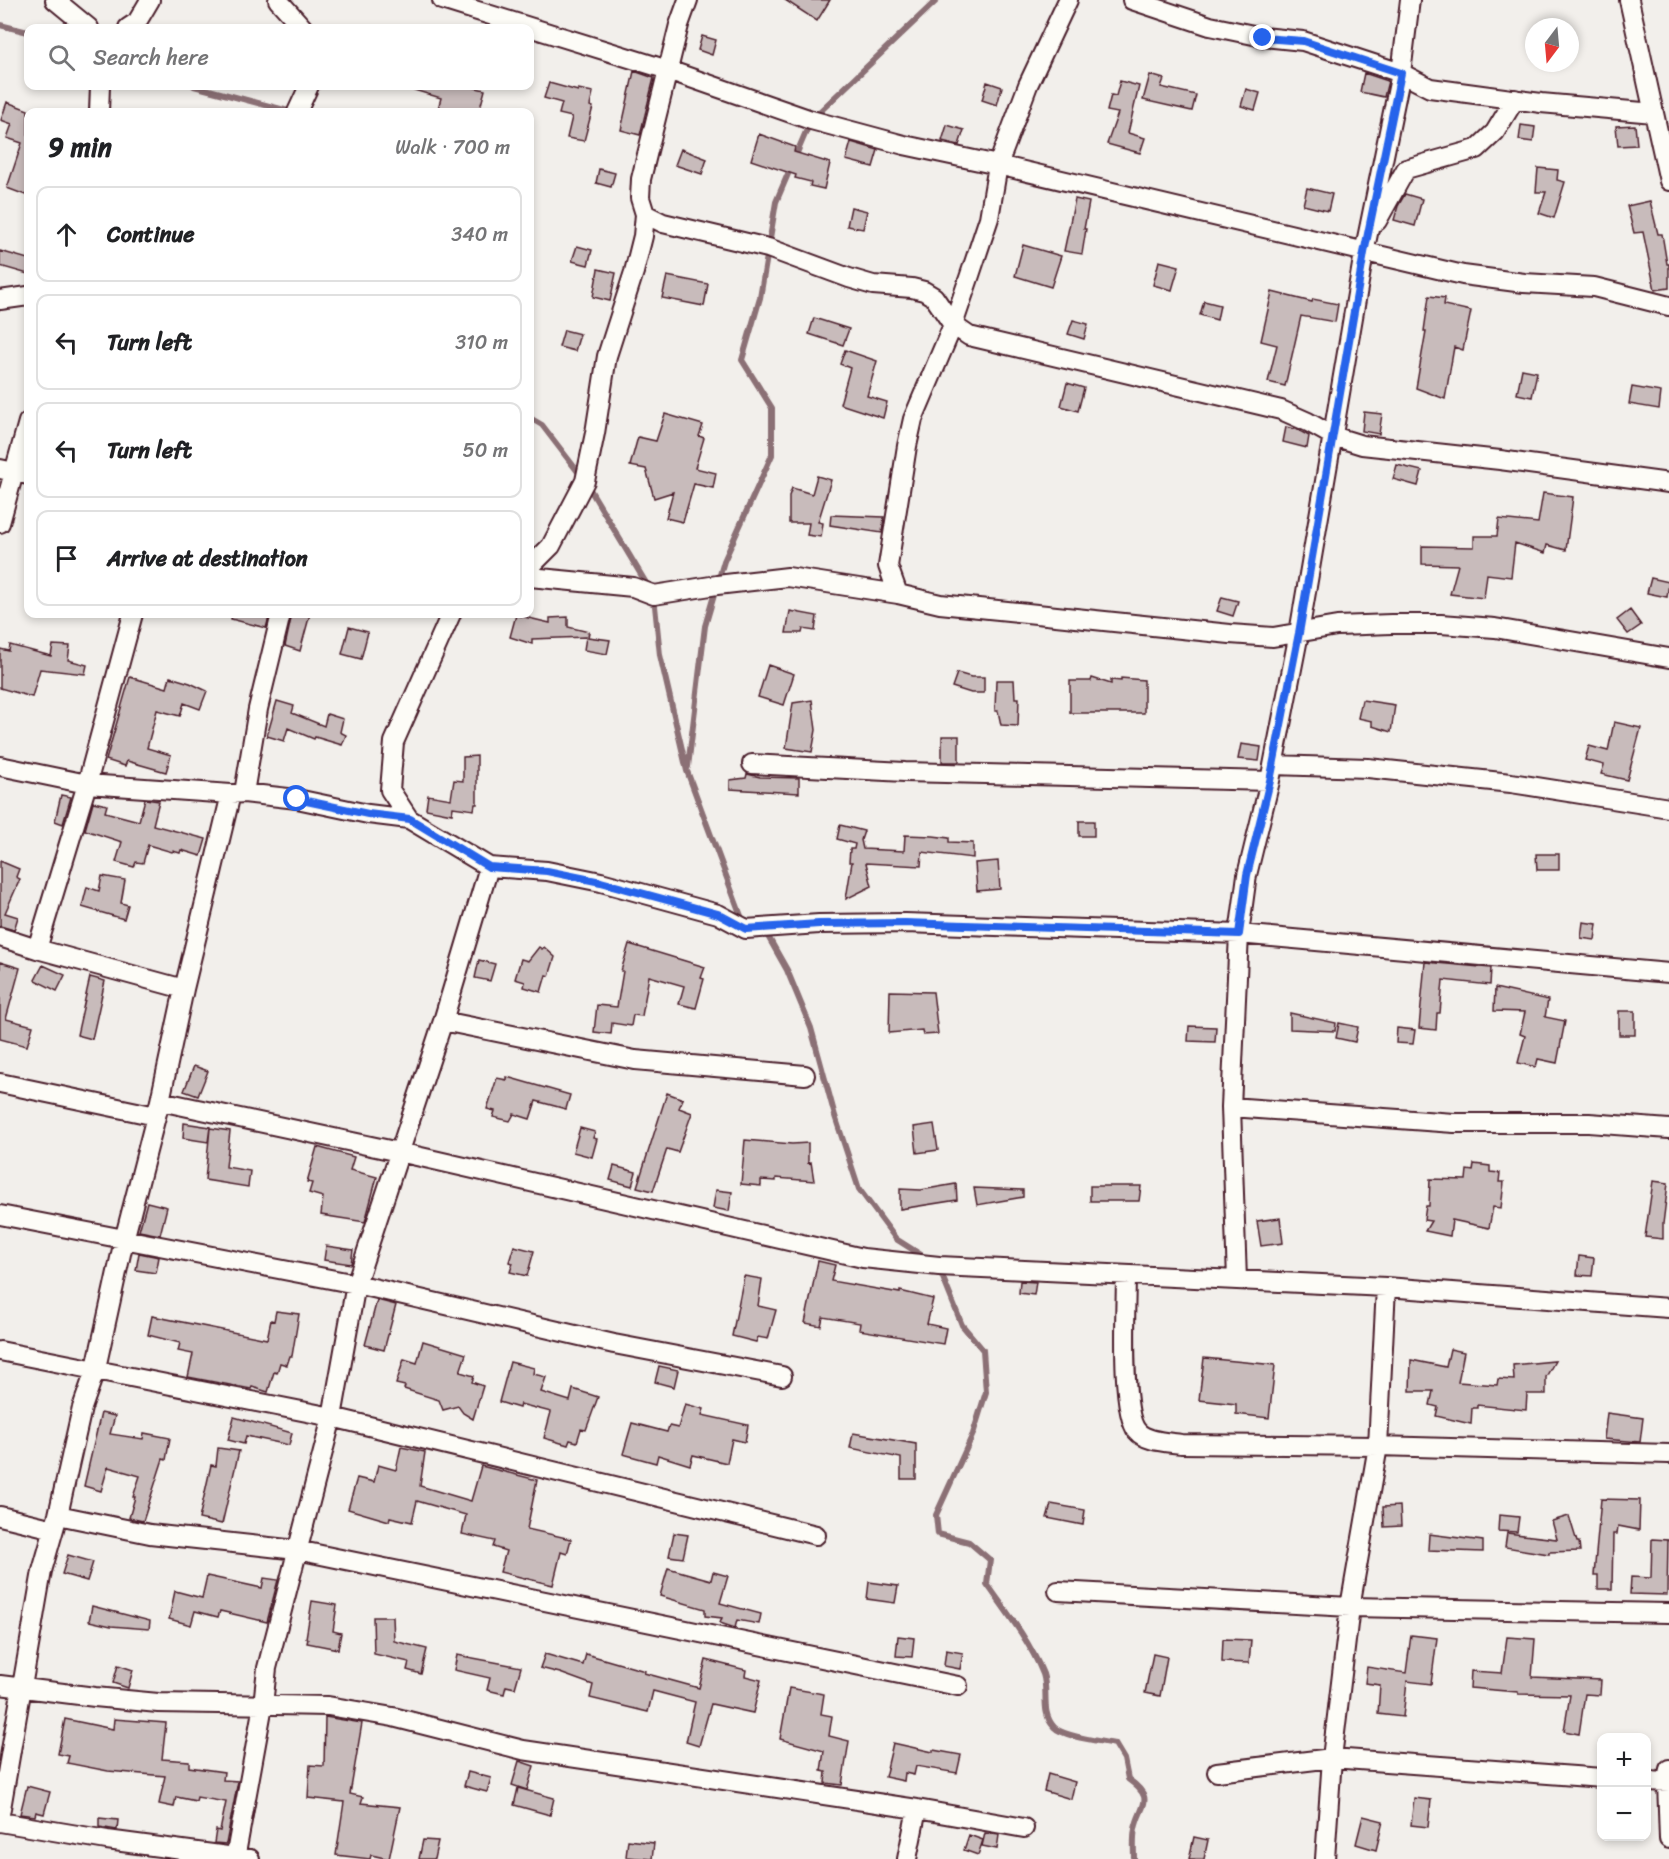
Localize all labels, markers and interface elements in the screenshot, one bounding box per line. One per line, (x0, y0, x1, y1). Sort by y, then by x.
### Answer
north arrow (1525, 18, 1579, 72)
search box (24, 24, 534, 90)
route end (1249, 24, 1275, 50)
text: Search here (93, 38, 209, 77)
icon: search (45, 41, 78, 74)
text: 9 min (48, 124, 112, 170)
text: Walk · 700 m (395, 130, 510, 165)
text: Continue (107, 215, 195, 254)
text: 340 m (451, 217, 508, 252)
icon: ahead (50, 218, 83, 251)
text: Turn left (107, 323, 192, 362)
text: 310 m (455, 325, 508, 360)
icon: left (50, 326, 83, 359)
text: Turn left (107, 431, 192, 470)
text: 50 m (463, 433, 508, 468)
icon: left (50, 434, 83, 467)
text: Arrive at destination (107, 539, 308, 578)
icon: arrive (50, 542, 83, 575)
route start (283, 785, 309, 811)
map controls (1597, 1733, 1651, 1841)
button: + (1597, 1733, 1651, 1787)
button: − (1597, 1787, 1651, 1841)

